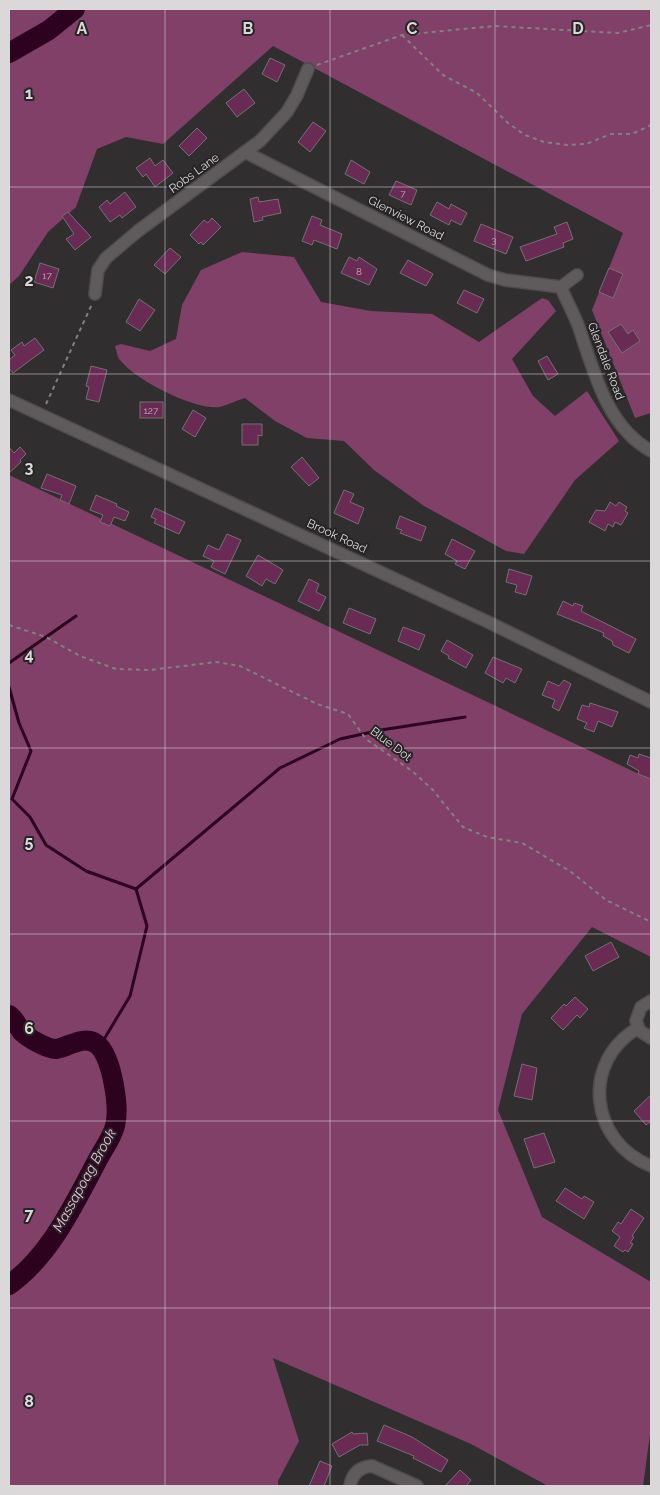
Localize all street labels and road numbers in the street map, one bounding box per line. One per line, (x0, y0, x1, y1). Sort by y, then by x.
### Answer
street label: Robs Lane (166, 150, 222, 196)
street label: Glenview Road (366, 193, 446, 243)
street label: Glendale Road (585, 320, 627, 402)
street label: Brook Road (305, 516, 369, 556)
street label: Blue Dot (368, 724, 414, 764)

